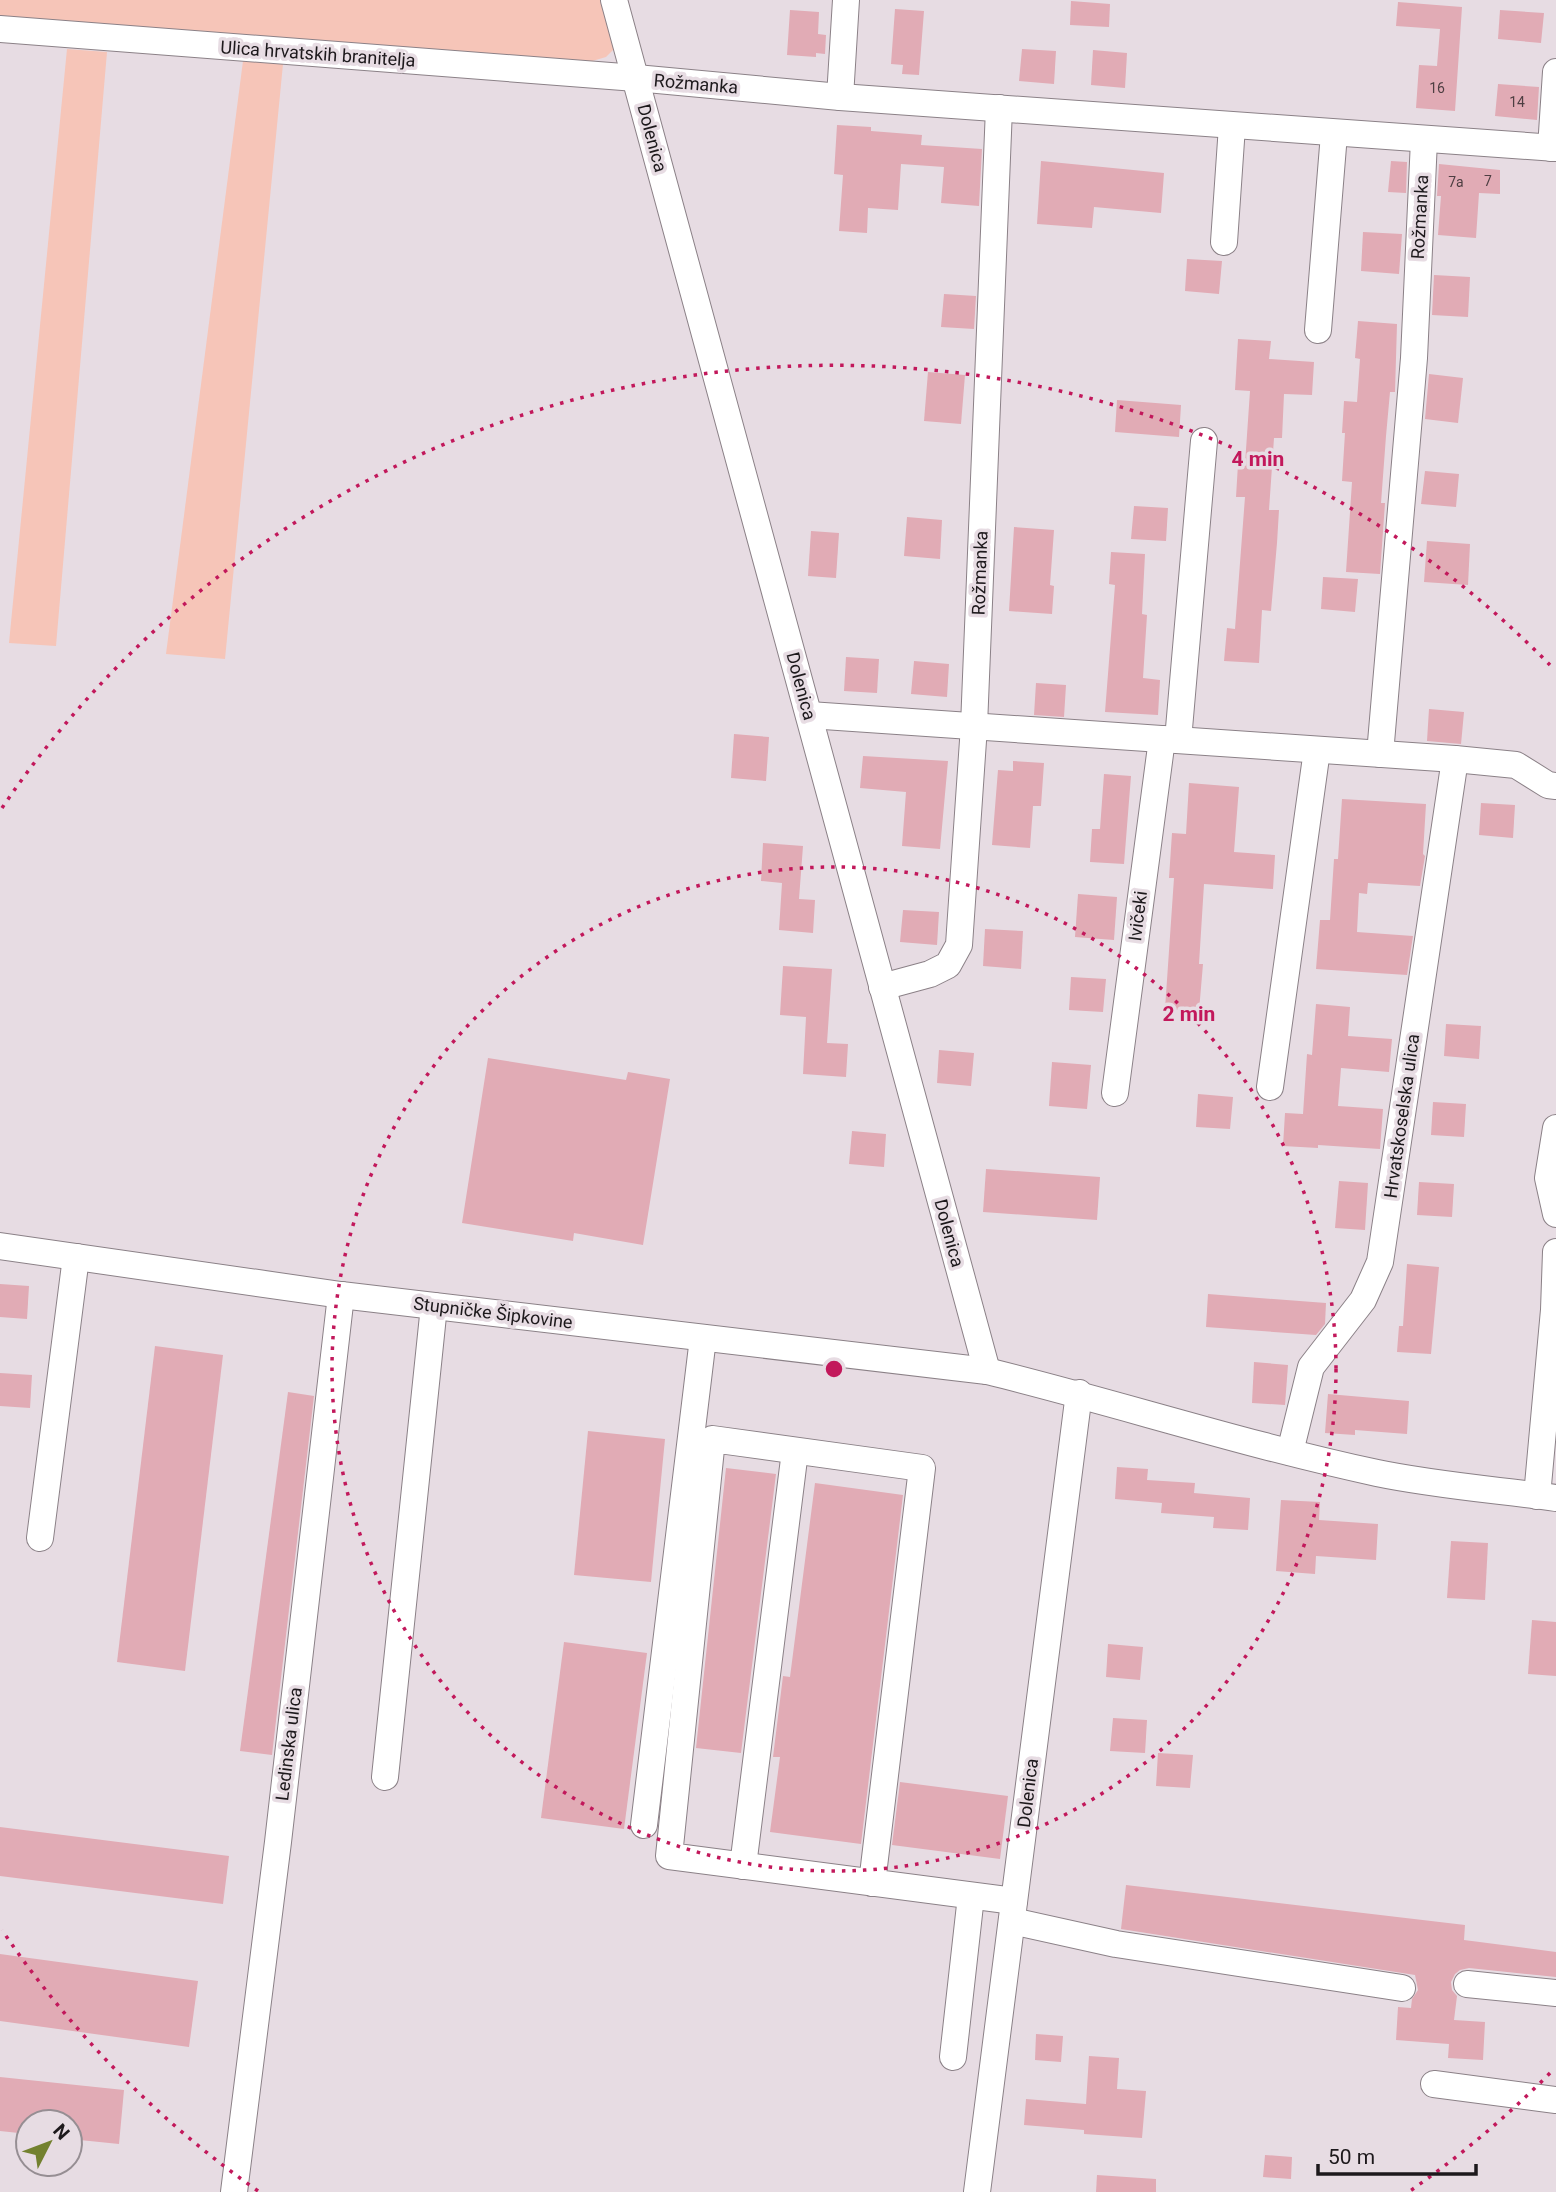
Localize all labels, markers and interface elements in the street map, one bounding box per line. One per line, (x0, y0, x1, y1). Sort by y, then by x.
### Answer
street label: Ulica hrvatskih branitelja (220, 36, 416, 71)
street label: Rožmanka (653, 69, 739, 98)
house number: 16 (1429, 80, 1445, 96)
house number: 14 (1509, 94, 1525, 110)
street label: Dolenica (633, 102, 672, 174)
house number: 7 (1484, 173, 1492, 189)
street label: Rožmanka (1407, 174, 1432, 260)
house number: 7a (1448, 174, 1464, 190)
text: 4 min (1232, 447, 1284, 471)
street label: Rožmanka (968, 530, 991, 616)
street label: Dolenica (782, 650, 821, 722)
street label: Ivičeki (1124, 890, 1151, 942)
text: 2 min (1163, 1002, 1215, 1026)
street label: Hrvatskoselska ulica (1380, 1032, 1423, 1199)
street label: Dolenica (930, 1197, 969, 1269)
street label: Stupničke Šipkovine (412, 1292, 574, 1333)
centre of rings (822, 1357, 846, 1381)
street label: Ledinska ulica (271, 1686, 306, 1802)
street label: Dolenica (1013, 1757, 1042, 1829)
north arrow (14, 2108, 84, 2178)
text: N (48, 2119, 74, 2145)
scale bar (1318, 2132, 1476, 2176)
text: 50 m (1328, 2145, 1375, 2169)

